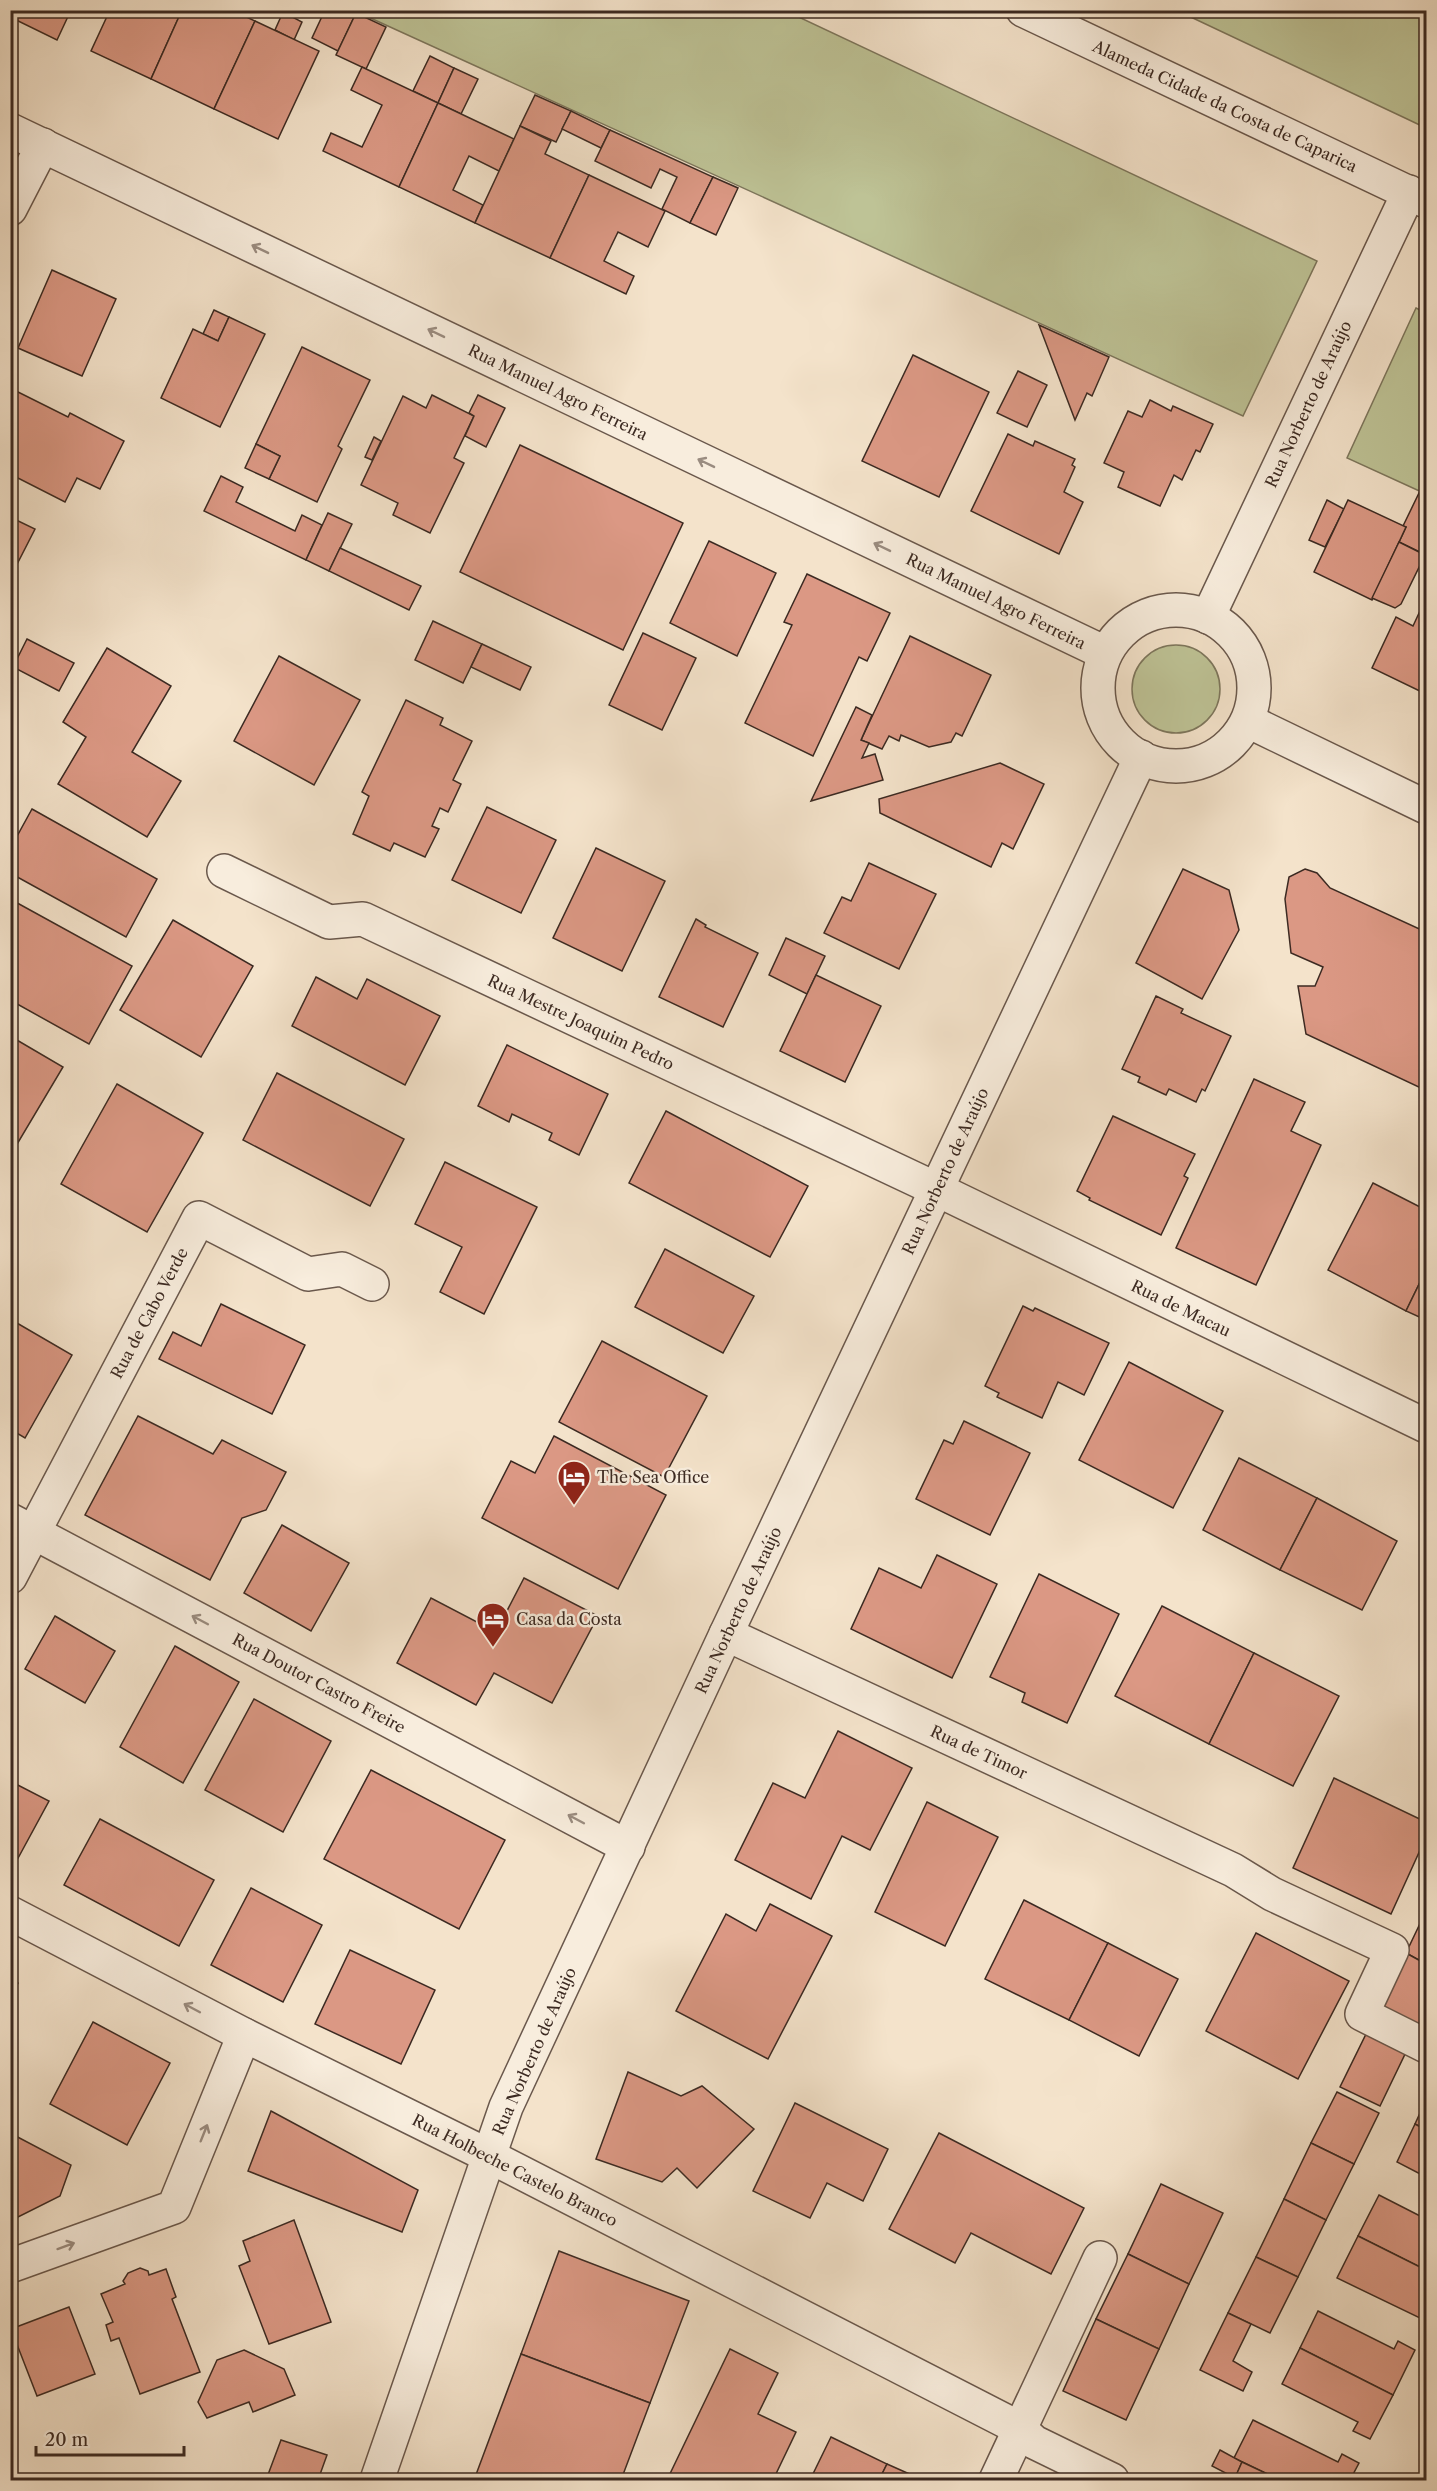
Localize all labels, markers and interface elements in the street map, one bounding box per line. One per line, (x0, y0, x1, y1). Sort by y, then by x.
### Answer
street label: Alameda Cidade da Costa de Caparica (1089, 35, 1361, 176)
one-way arrow (251, 243, 269, 255)
street label: Rua Norberto de Araújo (1261, 317, 1356, 491)
one-way arrow (427, 327, 445, 339)
street label: Rua Manuel Agro Ferreira (465, 340, 652, 445)
one-way arrow (698, 456, 716, 468)
one-way arrow (874, 540, 892, 552)
street label: Rua Manuel Agro Ferreira (903, 549, 1090, 654)
street label: Rua Mestre Joaquim Pedro (485, 970, 678, 1074)
street label: Rua Norberto de Araújo (898, 1084, 993, 1258)
street label: Rua de Cabo Verde (106, 1244, 192, 1382)
street label: Rua de Macau (1128, 1275, 1234, 1341)
hotel icon: The Sea Office (556, 1459, 592, 1506)
place label: The Sea Office (597, 1467, 709, 1487)
street label: Rua Norberto de Araújo (691, 1523, 786, 1697)
hotel icon: Casa da Costa (475, 1601, 511, 1648)
place label: Casa da Costa (516, 1609, 622, 1629)
one-way arrow (191, 1614, 209, 1625)
street label: Rua Doutor Castro Freire (229, 1629, 409, 1737)
street label: Rua de Timor (927, 1721, 1031, 1783)
one-way arrow (568, 1813, 585, 1825)
street label: Rua Norberto de Araújo (488, 1964, 580, 2138)
one-way arrow (184, 2002, 201, 2014)
street label: Rua Holbeche Castelo Branco (409, 2109, 621, 2231)
one-way arrow (199, 2124, 210, 2143)
one-way arrow (56, 2239, 74, 2250)
scale bar (36, 2419, 184, 2457)
text: 20 m (45, 2429, 89, 2451)

